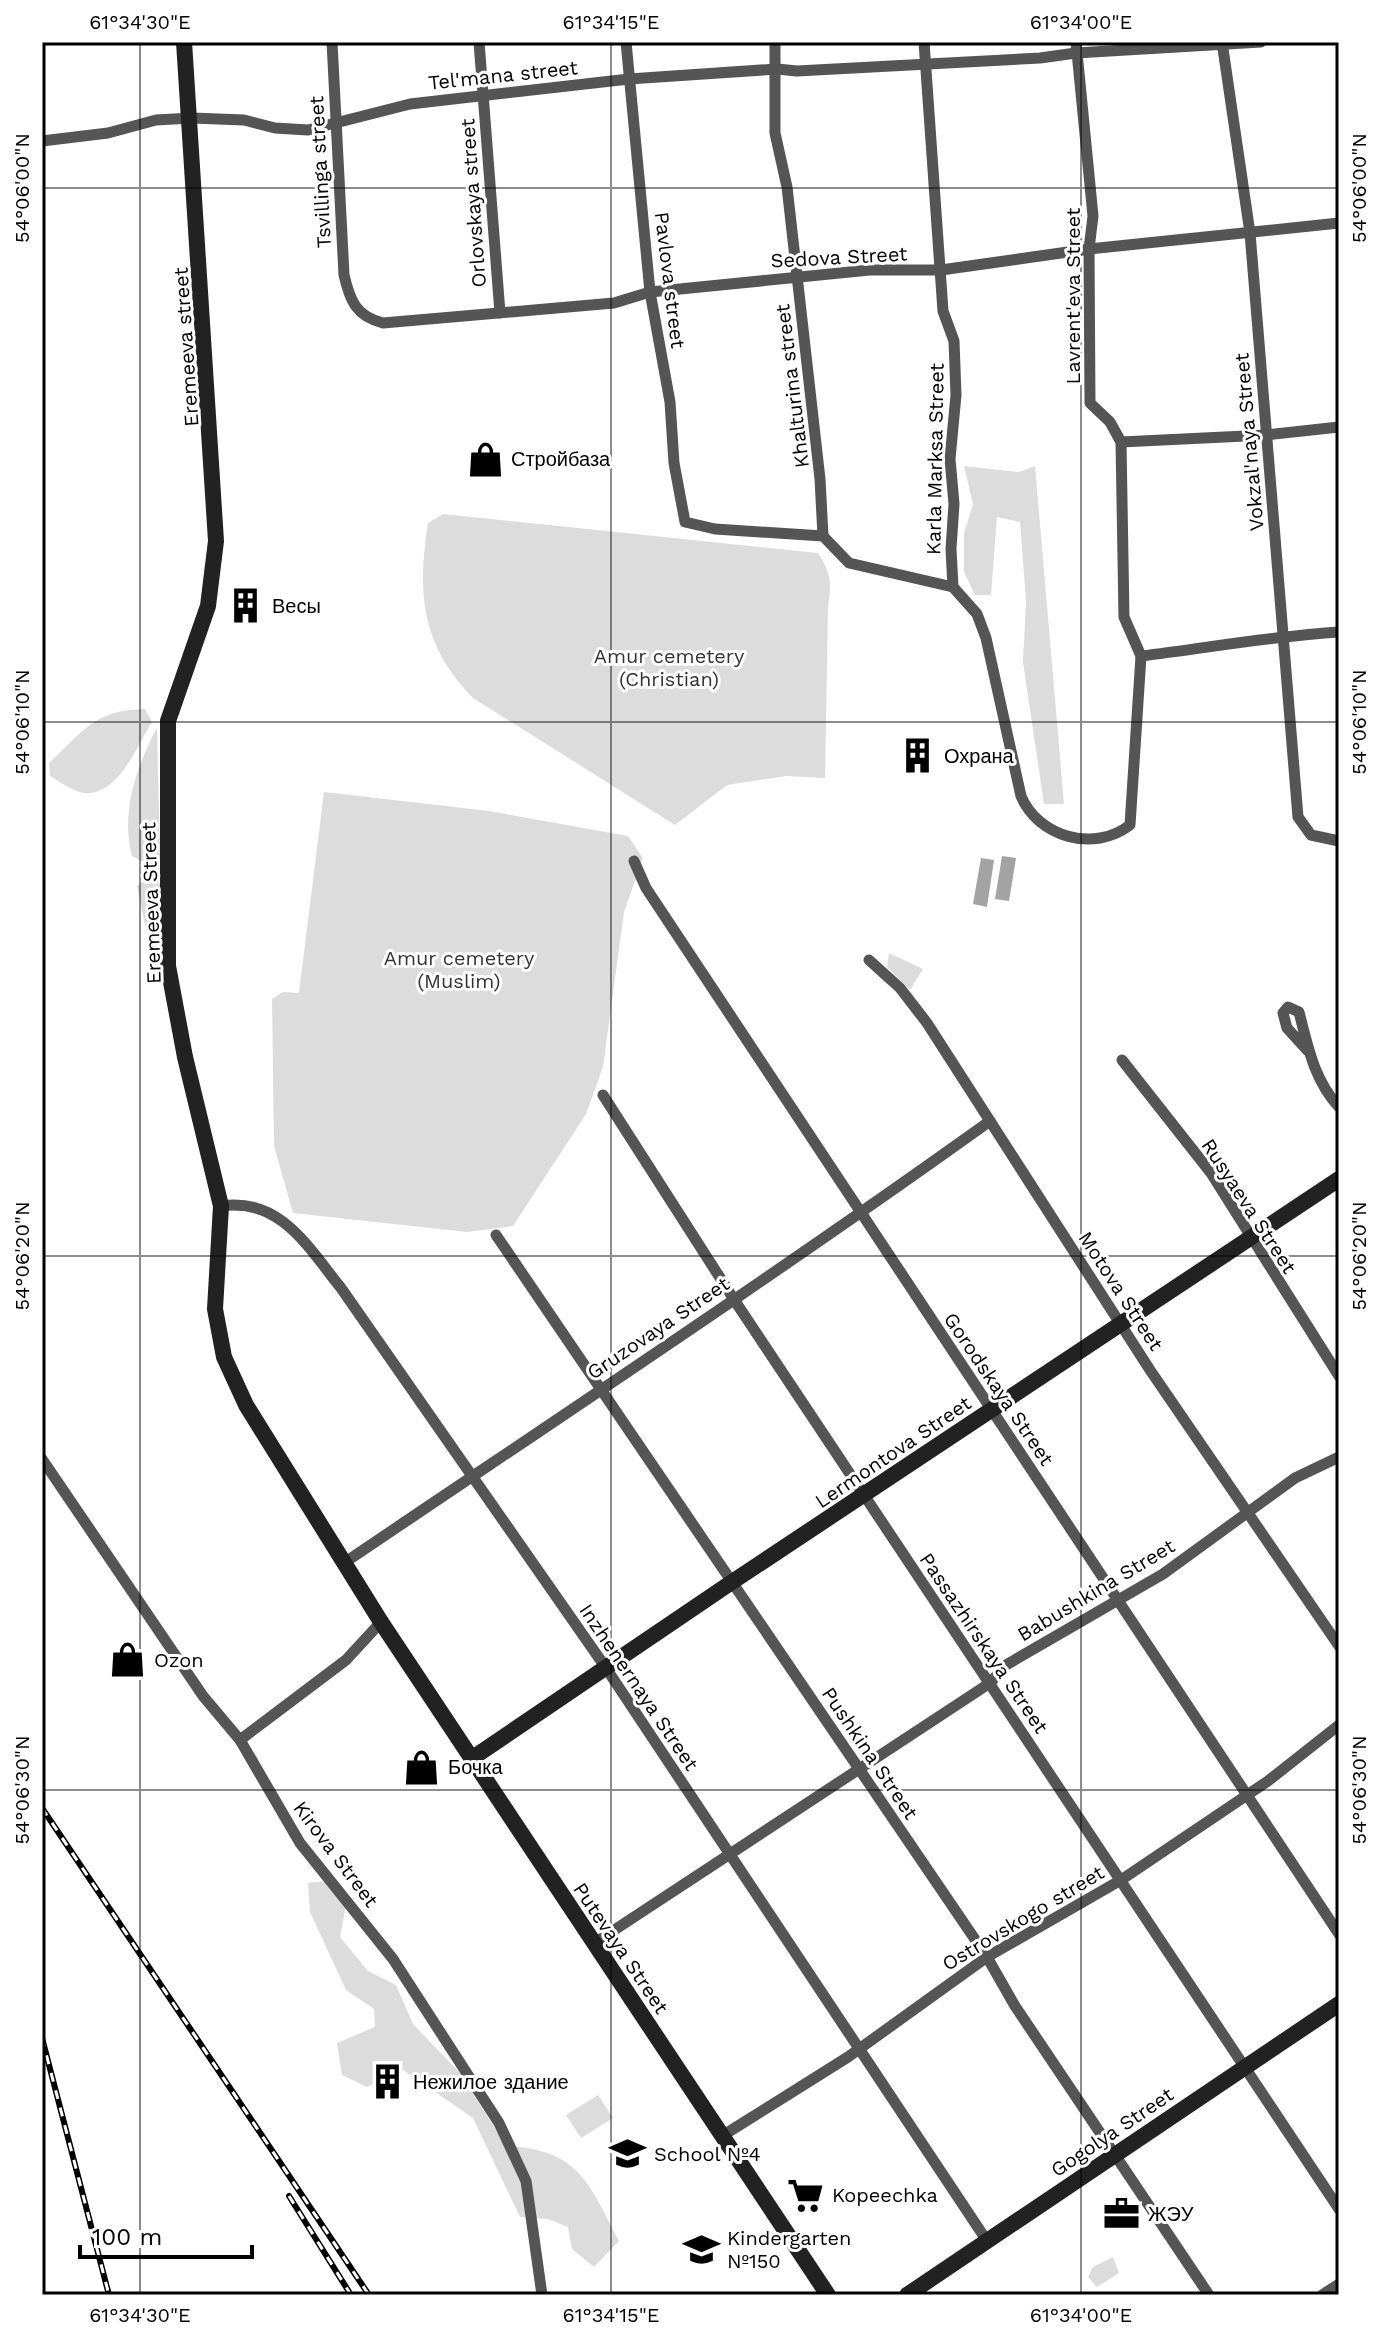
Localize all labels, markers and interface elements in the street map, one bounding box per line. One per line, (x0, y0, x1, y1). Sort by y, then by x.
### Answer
text: 61°34'30"E (89, 10, 191, 34)
text: 61°34'15"E (563, 10, 659, 34)
text: 61°34'00"E (1030, 10, 1132, 34)
street label: Tel'mana street (427, 55, 580, 95)
street label: Tsvillinga street (304, 95, 336, 249)
street label: Orlovskaya street (455, 117, 491, 288)
text: 54°06'00"N (10, 133, 34, 243)
text: 54°06'00"N (1347, 133, 1371, 243)
street label: Lavrent'eva Street (1061, 207, 1085, 384)
street label: Pavlova street (650, 210, 690, 350)
street label: Sedova Street (770, 241, 909, 273)
street label: Eremeeva street (168, 266, 204, 428)
street label: Khalturina street (770, 302, 814, 469)
street label: Vokzal'naya Street (1229, 351, 1269, 532)
street label: Karla Marksa Street (921, 362, 949, 555)
shop icon: Стройбаза (466, 440, 504, 478)
place label: Стройбаза (511, 447, 611, 471)
building icon: Весы (227, 587, 265, 625)
place label: Весы (272, 594, 321, 618)
park label: Amur cemetery (Christian) (594, 644, 745, 691)
text: 54°06'10"N (10, 669, 34, 775)
text: 54°06'10"N (1347, 669, 1371, 775)
building icon: Охрана (899, 737, 937, 775)
place label: Охрана (944, 744, 1015, 768)
street label: Eremeeva Street (136, 821, 166, 984)
park label: Amur cemetery (Muslim) (384, 946, 535, 993)
street label: Rusyaeva Street (1196, 1134, 1302, 1278)
text: 54°06'20"N (10, 1201, 34, 1311)
text: 54°06'20"N (1347, 1201, 1371, 1311)
street label: Motova Street (1074, 1227, 1169, 1356)
street label: Gruzovaya Street (582, 1271, 734, 1384)
street label: Gorodskaya Street (939, 1308, 1059, 1471)
street label: Lermontova Street (810, 1391, 976, 1513)
street label: Babushkina Street (1013, 1533, 1179, 1646)
street label: Passazhirskaya Street (915, 1548, 1054, 1738)
street label: Inzhenernaya Street (574, 1599, 704, 1775)
shop icon: Ozon (109, 1641, 147, 1679)
place label: Ozon (154, 1648, 204, 1672)
street label: Pushkina Street (817, 1682, 923, 1824)
text: 54°06'30"N (10, 1735, 34, 1845)
text: 54°06'30"N (1347, 1735, 1371, 1845)
shop icon: Бочка (403, 1748, 441, 1786)
place label: Бочка (448, 1755, 503, 1779)
street label: Kirova Street (288, 1796, 384, 1912)
street label: Ostrovskogo street (938, 1860, 1109, 1976)
street label: Putevaya Street (568, 1878, 674, 2019)
building icon: Нежилое здание (368, 2063, 406, 2101)
place label: Нежилое здание (413, 2070, 569, 2094)
street label: Gogolya Street (1046, 2082, 1178, 2182)
school or university icon: School №4 (609, 2135, 647, 2173)
place label: School №4 (654, 2142, 761, 2166)
supermarket icon: Kopeechka (787, 2176, 825, 2214)
place label: Kopeechka (832, 2183, 938, 2207)
office icon: ЖЭУ (1103, 2195, 1141, 2233)
place label: ЖЭУ (1148, 2202, 1194, 2226)
scale bar (80, 2209, 252, 2259)
text: 100 m (92, 2223, 162, 2251)
place label: Kindergarten №150 (727, 2226, 851, 2273)
school or university icon: Kindergarten №150 (682, 2231, 720, 2269)
text: 61°34'30"E (89, 2303, 191, 2327)
text: 61°34'15"E (563, 2303, 659, 2327)
text: 61°34'00"E (1030, 2303, 1132, 2327)

